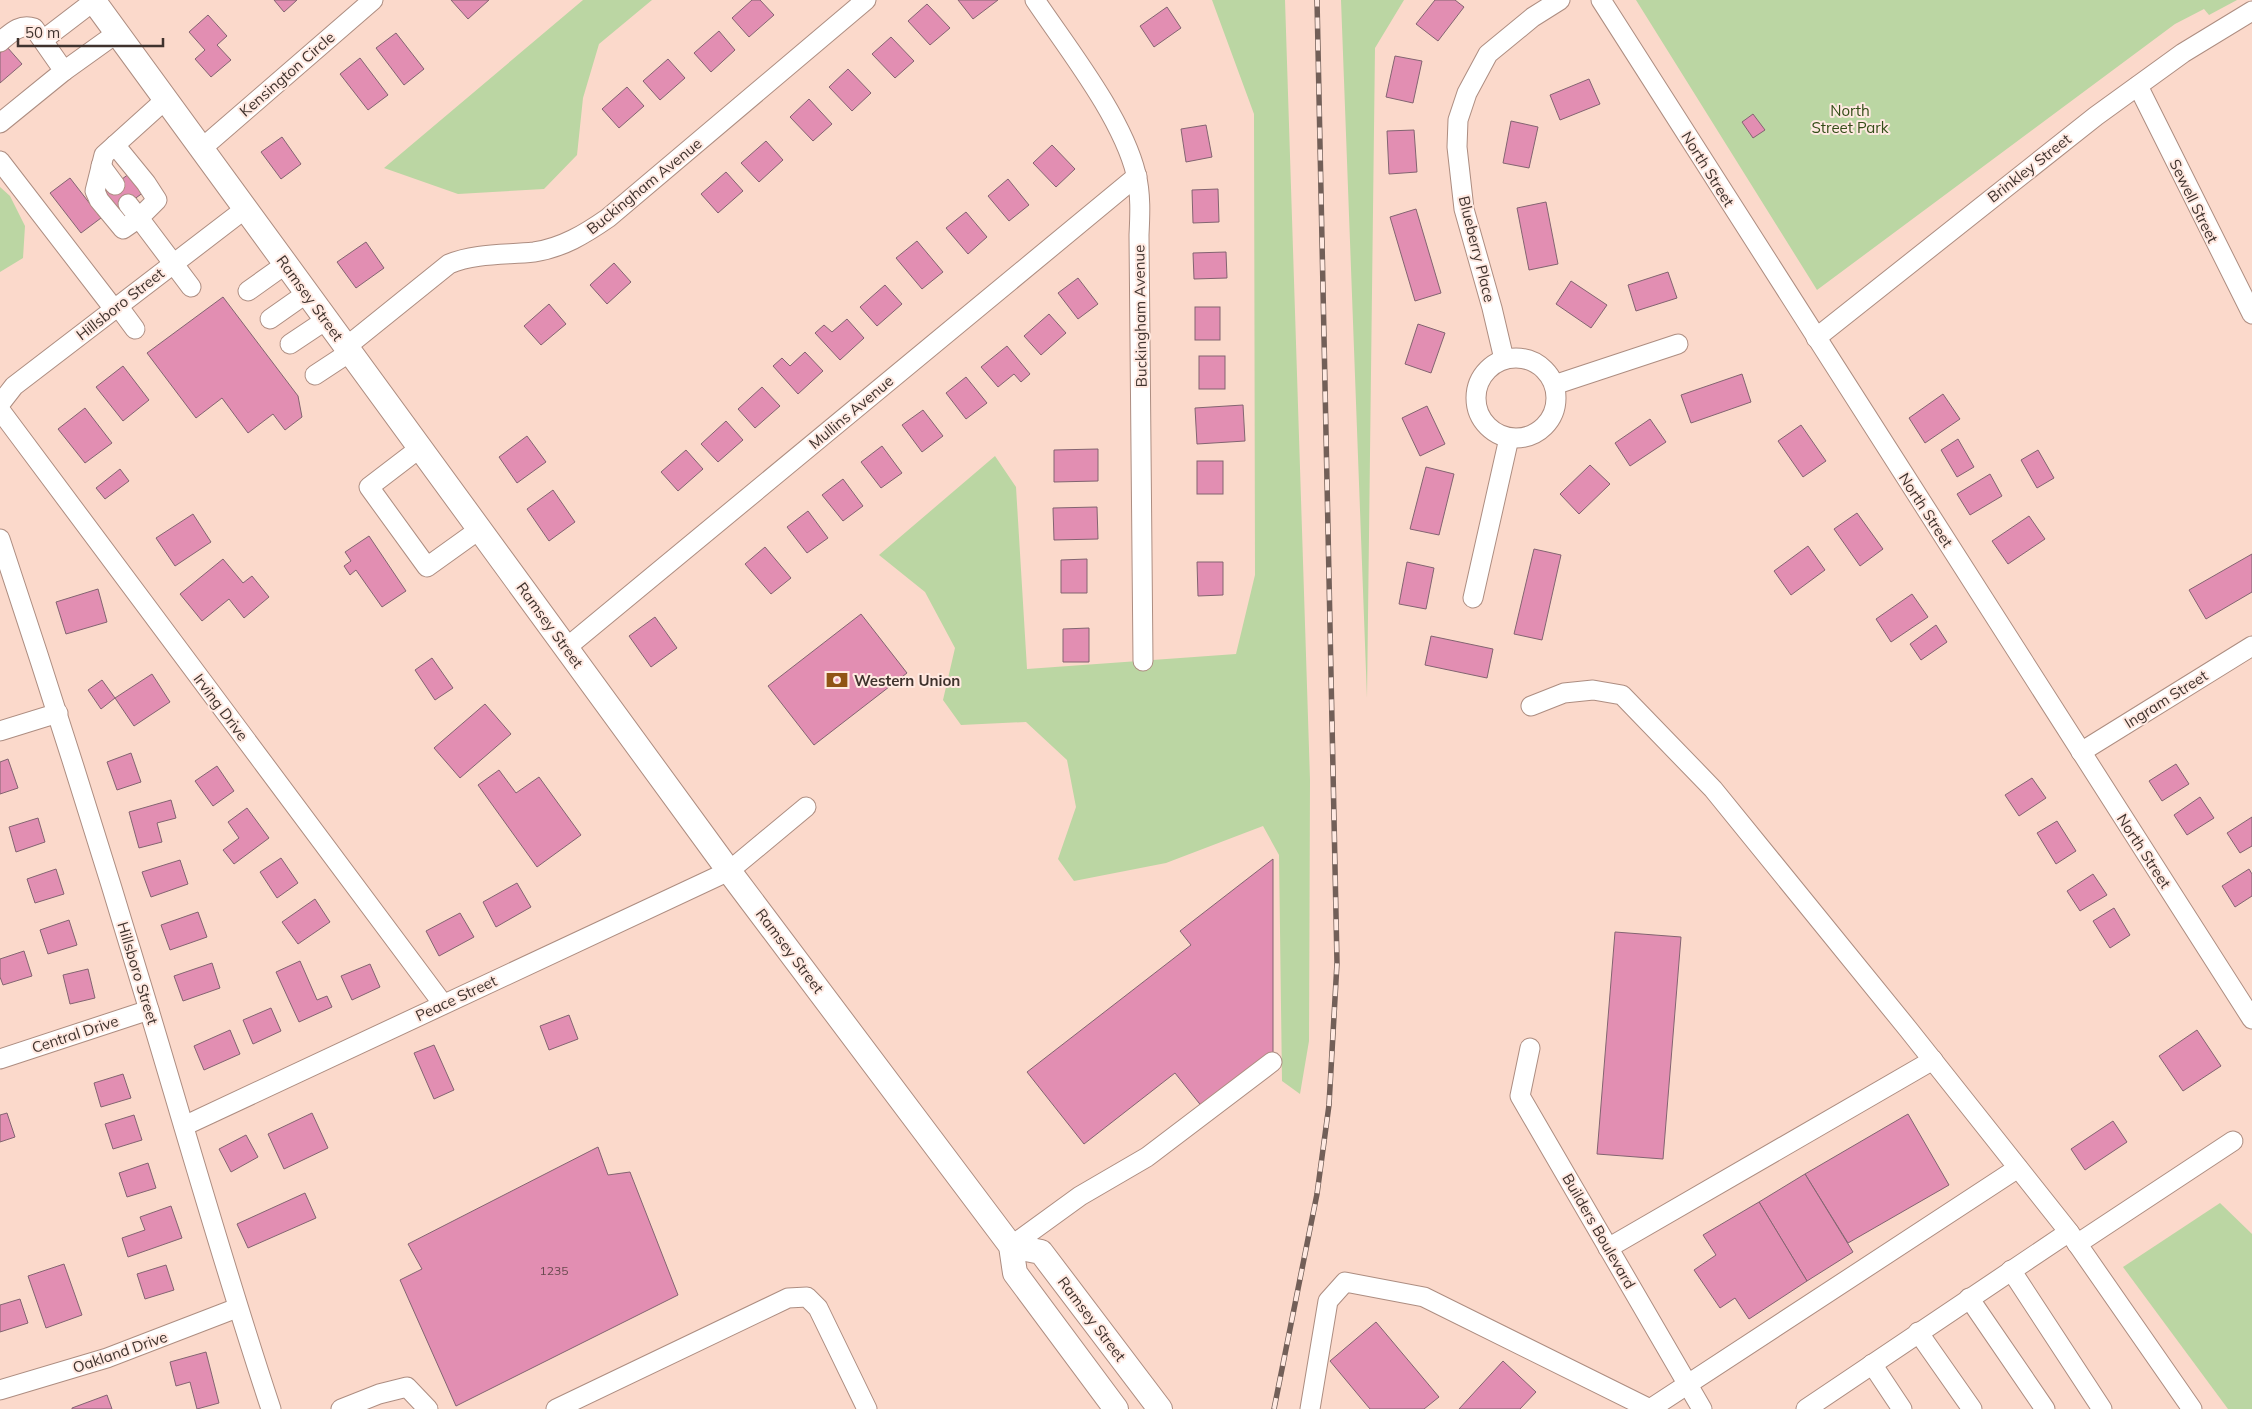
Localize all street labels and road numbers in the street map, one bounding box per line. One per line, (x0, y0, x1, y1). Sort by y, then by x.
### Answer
street label: Kensington Circle (236, 27, 338, 121)
street label: North Street (1677, 128, 1739, 210)
street label: Brinkley Street (1983, 130, 2075, 206)
street label: Buckingham Avenue (583, 134, 705, 238)
street label: Sewell Street (2166, 156, 2222, 246)
street label: Blueberry Place (1455, 194, 1499, 304)
street label: Buckingham Avenue (1129, 245, 1151, 387)
street label: Ramsey Street (273, 251, 347, 345)
street label: Hillsboro Street (72, 264, 168, 344)
street label: Mullins Avenue (805, 371, 897, 453)
street label: North Street (1895, 469, 1957, 551)
street label: Ramsey Street (513, 578, 587, 672)
street label: Ingram Street (2121, 666, 2211, 732)
street label: Irving Drive (190, 670, 252, 744)
street label: North Street (2113, 810, 2175, 892)
street label: Ramsey Street (752, 905, 828, 997)
street label: Hillsboro Street (113, 919, 163, 1027)
street label: Peace Street (412, 971, 500, 1025)
street label: Central Drive (29, 1011, 121, 1057)
street label: Builders Boulevard (1558, 1170, 1640, 1292)
street label: Ramsey Street (1054, 1273, 1130, 1365)
street label: Oakland Drive (70, 1327, 170, 1377)

